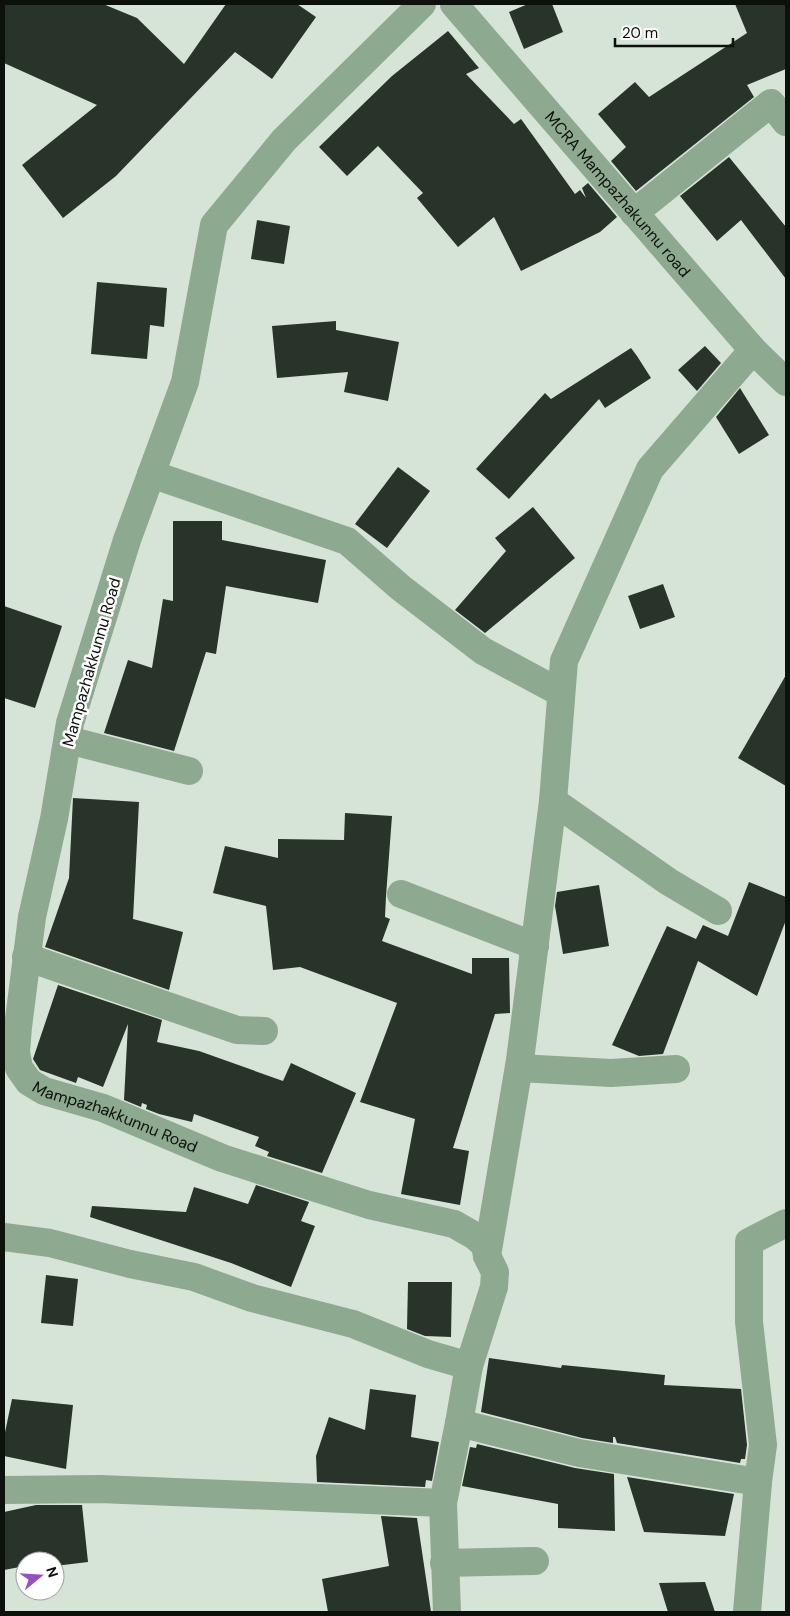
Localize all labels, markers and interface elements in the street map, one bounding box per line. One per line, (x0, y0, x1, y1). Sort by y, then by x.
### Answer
scale bar (615, 15, 732, 47)
text: 20 m (622, 23, 658, 43)
street label: MCRA Mampazhakunnu road (540, 107, 695, 282)
street label: Mampazhakkunnu Road (57, 575, 126, 749)
street label: Mampazhakkunnu Road (28, 1076, 201, 1158)
north arrow (15, 1551, 65, 1601)
text: N (42, 1564, 63, 1580)

